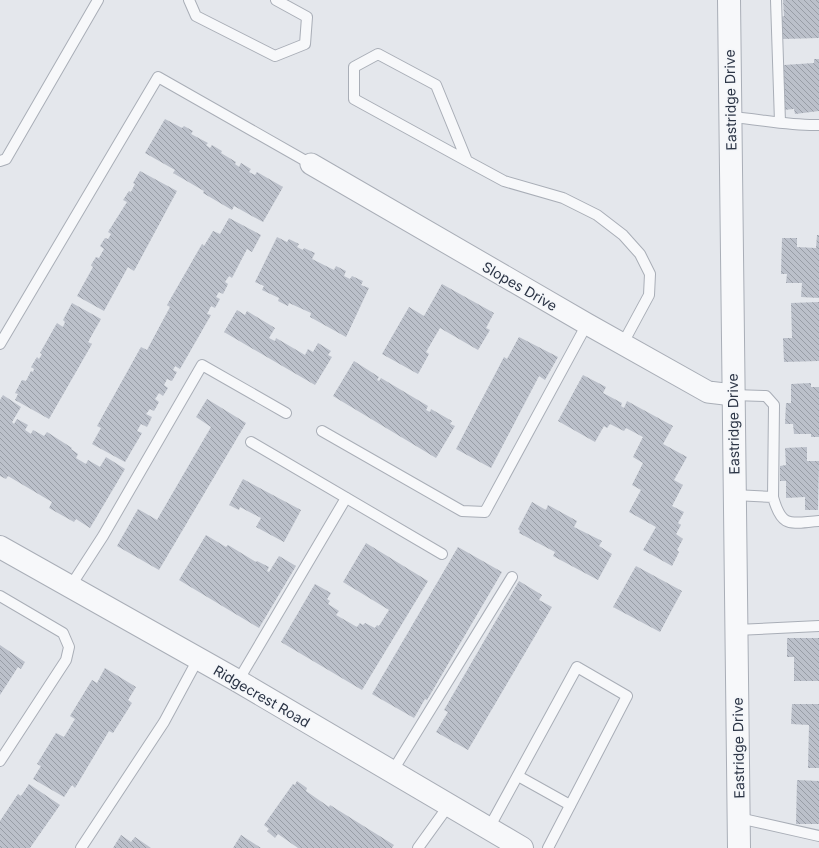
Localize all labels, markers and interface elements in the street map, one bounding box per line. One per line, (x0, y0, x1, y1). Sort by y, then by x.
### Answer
street label: Eastridge Drive (721, 49, 739, 151)
street label: Slopes Drive (480, 258, 560, 314)
street label: Eastridge Drive (724, 373, 742, 475)
street label: Ridgecrest Road (211, 661, 313, 731)
street label: Eastridge Drive (729, 697, 747, 799)

